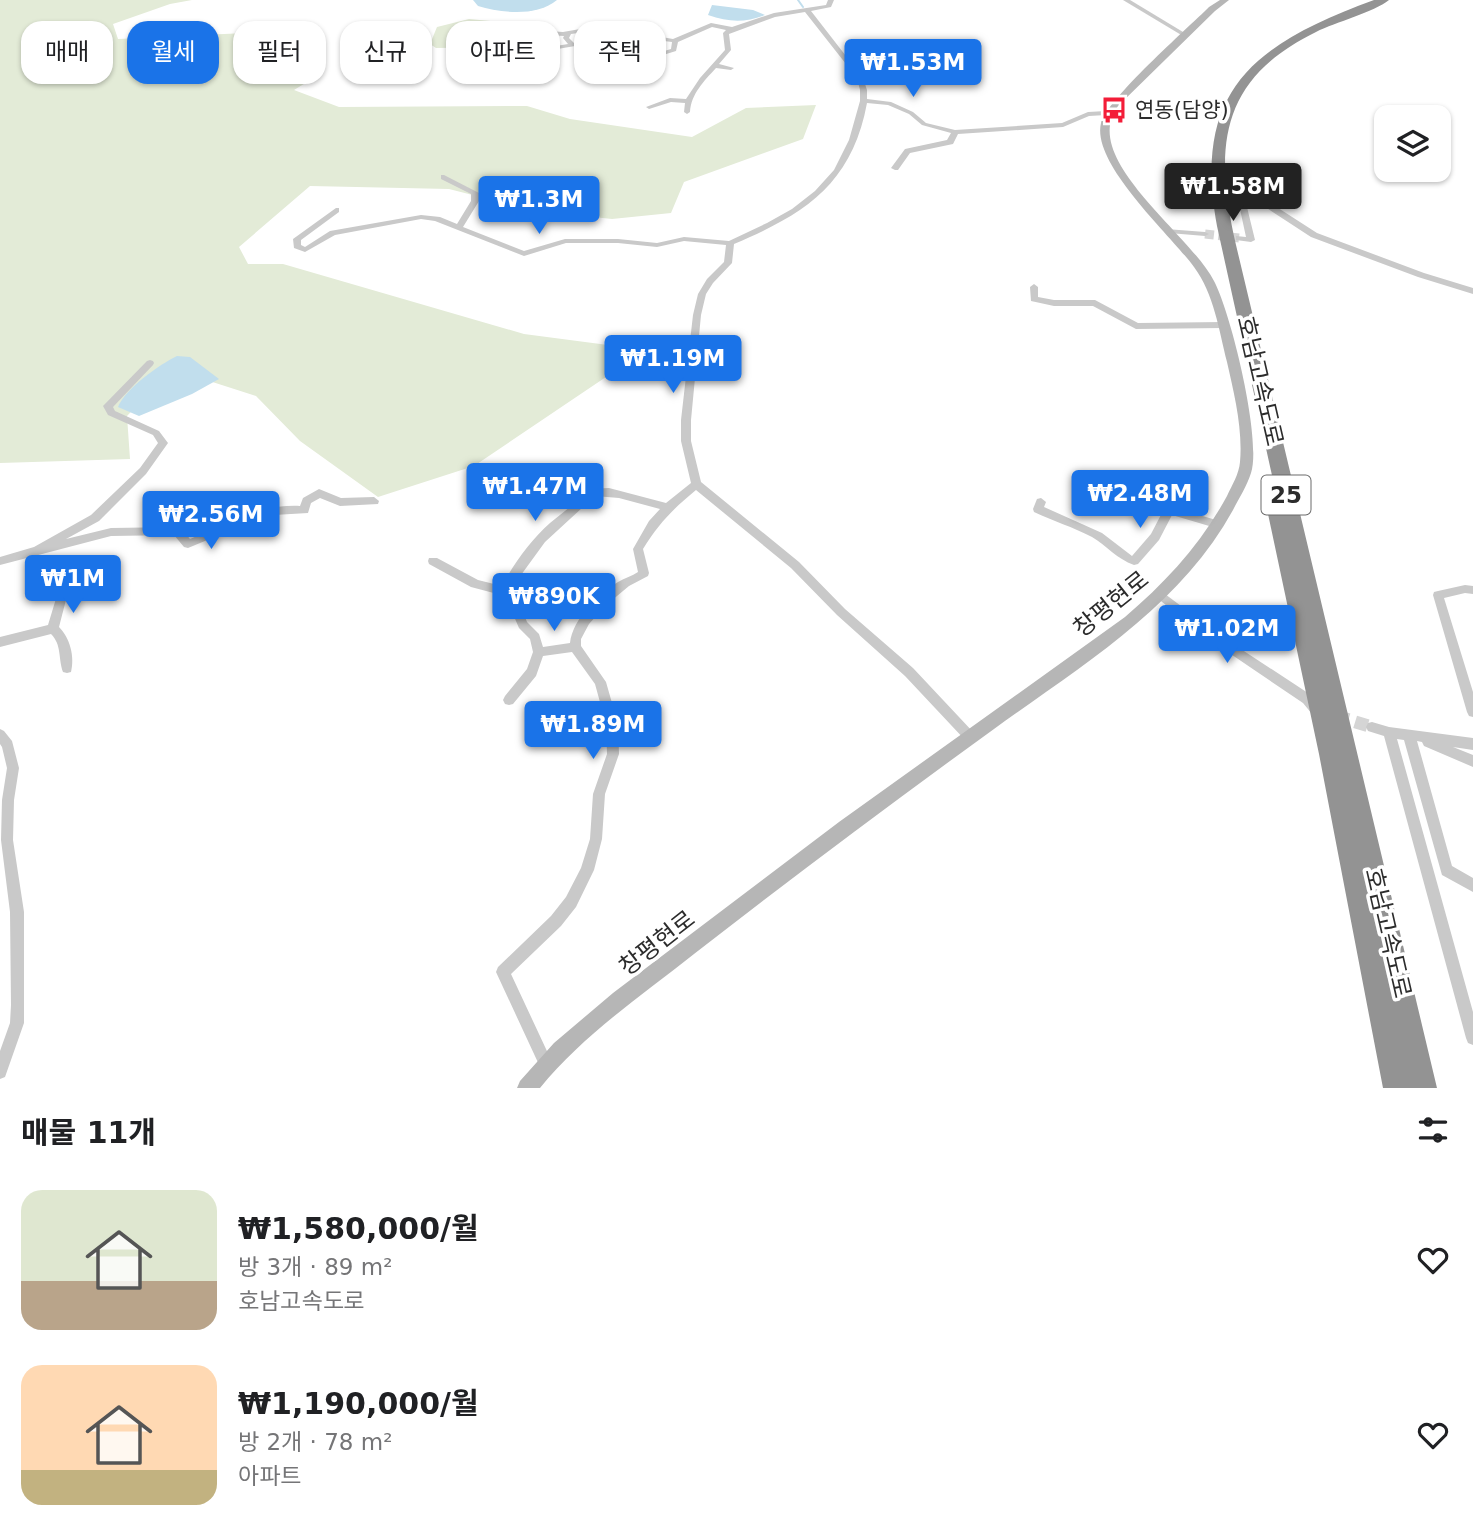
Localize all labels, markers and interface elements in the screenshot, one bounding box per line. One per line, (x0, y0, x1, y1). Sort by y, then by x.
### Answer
chip: 매매 (21, 21, 113, 84)
chip: 월세 (127, 21, 219, 84)
chip: 필터 (233, 21, 326, 84)
chip: 신규 (340, 21, 432, 84)
chip: 아파트 (446, 21, 560, 84)
chip: 주택 (574, 21, 666, 84)
pin: ₩1.53M (856, 40, 970, 99)
text: ₩1.53M (860, 49, 966, 75)
bus stop icon: 연동(담양) (1099, 95, 1129, 125)
place label: 연동(담양) (1135, 98, 1229, 122)
map controls (1374, 105, 1451, 182)
button: layers (1374, 105, 1451, 182)
pin: ₩1.58M (1176, 164, 1290, 223)
text: ₩1.58M (1180, 173, 1286, 199)
pin: ₩1.3M (490, 176, 588, 236)
text: ₩1.3M (494, 186, 584, 212)
street label: 호남고속도로 (1231, 313, 1289, 449)
pin: ₩1.19M (616, 336, 730, 395)
text: ₩1.19M (620, 345, 726, 371)
pin: ₩1.47M (478, 463, 592, 523)
pin: ₩2.48M (1083, 470, 1197, 530)
text: ₩1.47M (482, 473, 588, 499)
road number: 25 (1262, 475, 1310, 514)
text: ₩2.48M (1087, 480, 1193, 506)
pin: ₩2.56M (154, 491, 268, 551)
text: ₩2.56M (158, 501, 264, 527)
pin: ₩1M (39, 556, 107, 615)
text: ₩1M (41, 565, 105, 591)
street label: 창평현로 (1068, 565, 1154, 643)
pin: ₩890K (505, 574, 603, 633)
text: ₩890K (508, 583, 600, 609)
pin: ₩1.02M (1170, 606, 1284, 665)
text: ₩1.02M (1174, 615, 1280, 641)
pin: ₩1.89M (536, 702, 650, 761)
text: ₩1.89M (540, 711, 646, 737)
street label: 호남고속도로 (1359, 865, 1417, 1001)
street label: 창평현로 (614, 905, 700, 981)
icon: filters (1414, 1111, 1452, 1149)
text: 매물 11개 (21, 1115, 156, 1150)
text: ₩1,580,000/월 (238, 1211, 479, 1246)
icon: home (77, 1218, 161, 1302)
icon: heart (1414, 1241, 1452, 1279)
text: 방 3개 · 89 m² (238, 1254, 392, 1280)
text: 호남고속도로 (238, 1288, 365, 1314)
text: ₩1,190,000/월 (238, 1386, 479, 1421)
icon: home (77, 1393, 161, 1477)
icon: heart (1414, 1416, 1452, 1454)
text: 방 2개 · 78 m² (238, 1429, 392, 1455)
text: 아파트 (238, 1463, 301, 1489)

